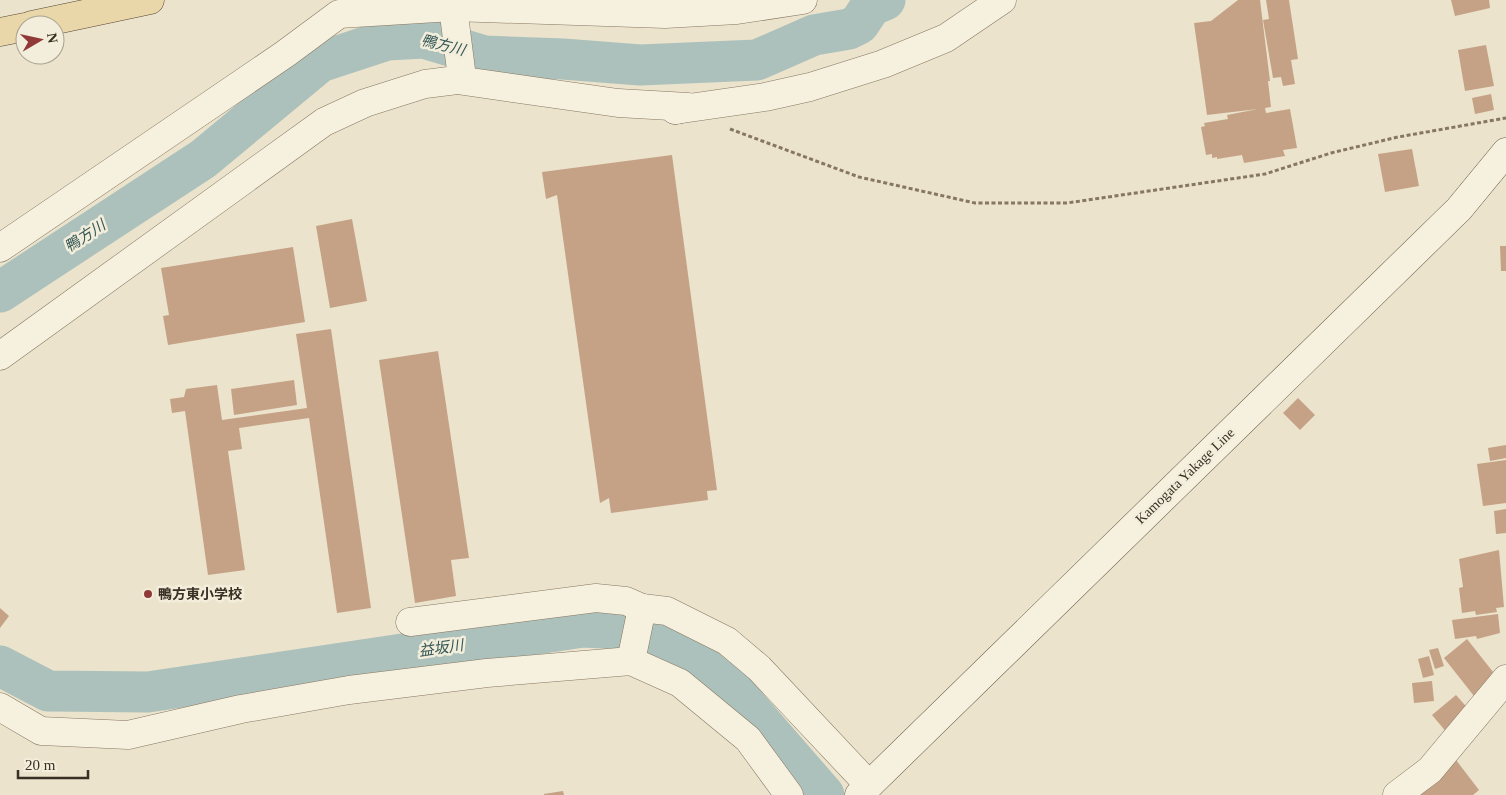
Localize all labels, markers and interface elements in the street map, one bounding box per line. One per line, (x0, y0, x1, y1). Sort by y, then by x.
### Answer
north arrow (15, 15, 65, 65)
text: N (44, 32, 61, 44)
water label: 鴨方川 (419, 32, 469, 59)
water label: 鴨方川 (62, 216, 110, 255)
street label: Kamogata Yakage Line (1133, 425, 1237, 527)
place label: 鴨方東小学校 (158, 587, 242, 602)
marker: 鴨方東小学校 (142, 588, 154, 600)
water label: 益坂川 (418, 637, 466, 659)
scale bar (18, 748, 88, 780)
text: 20 m (25, 757, 56, 773)

